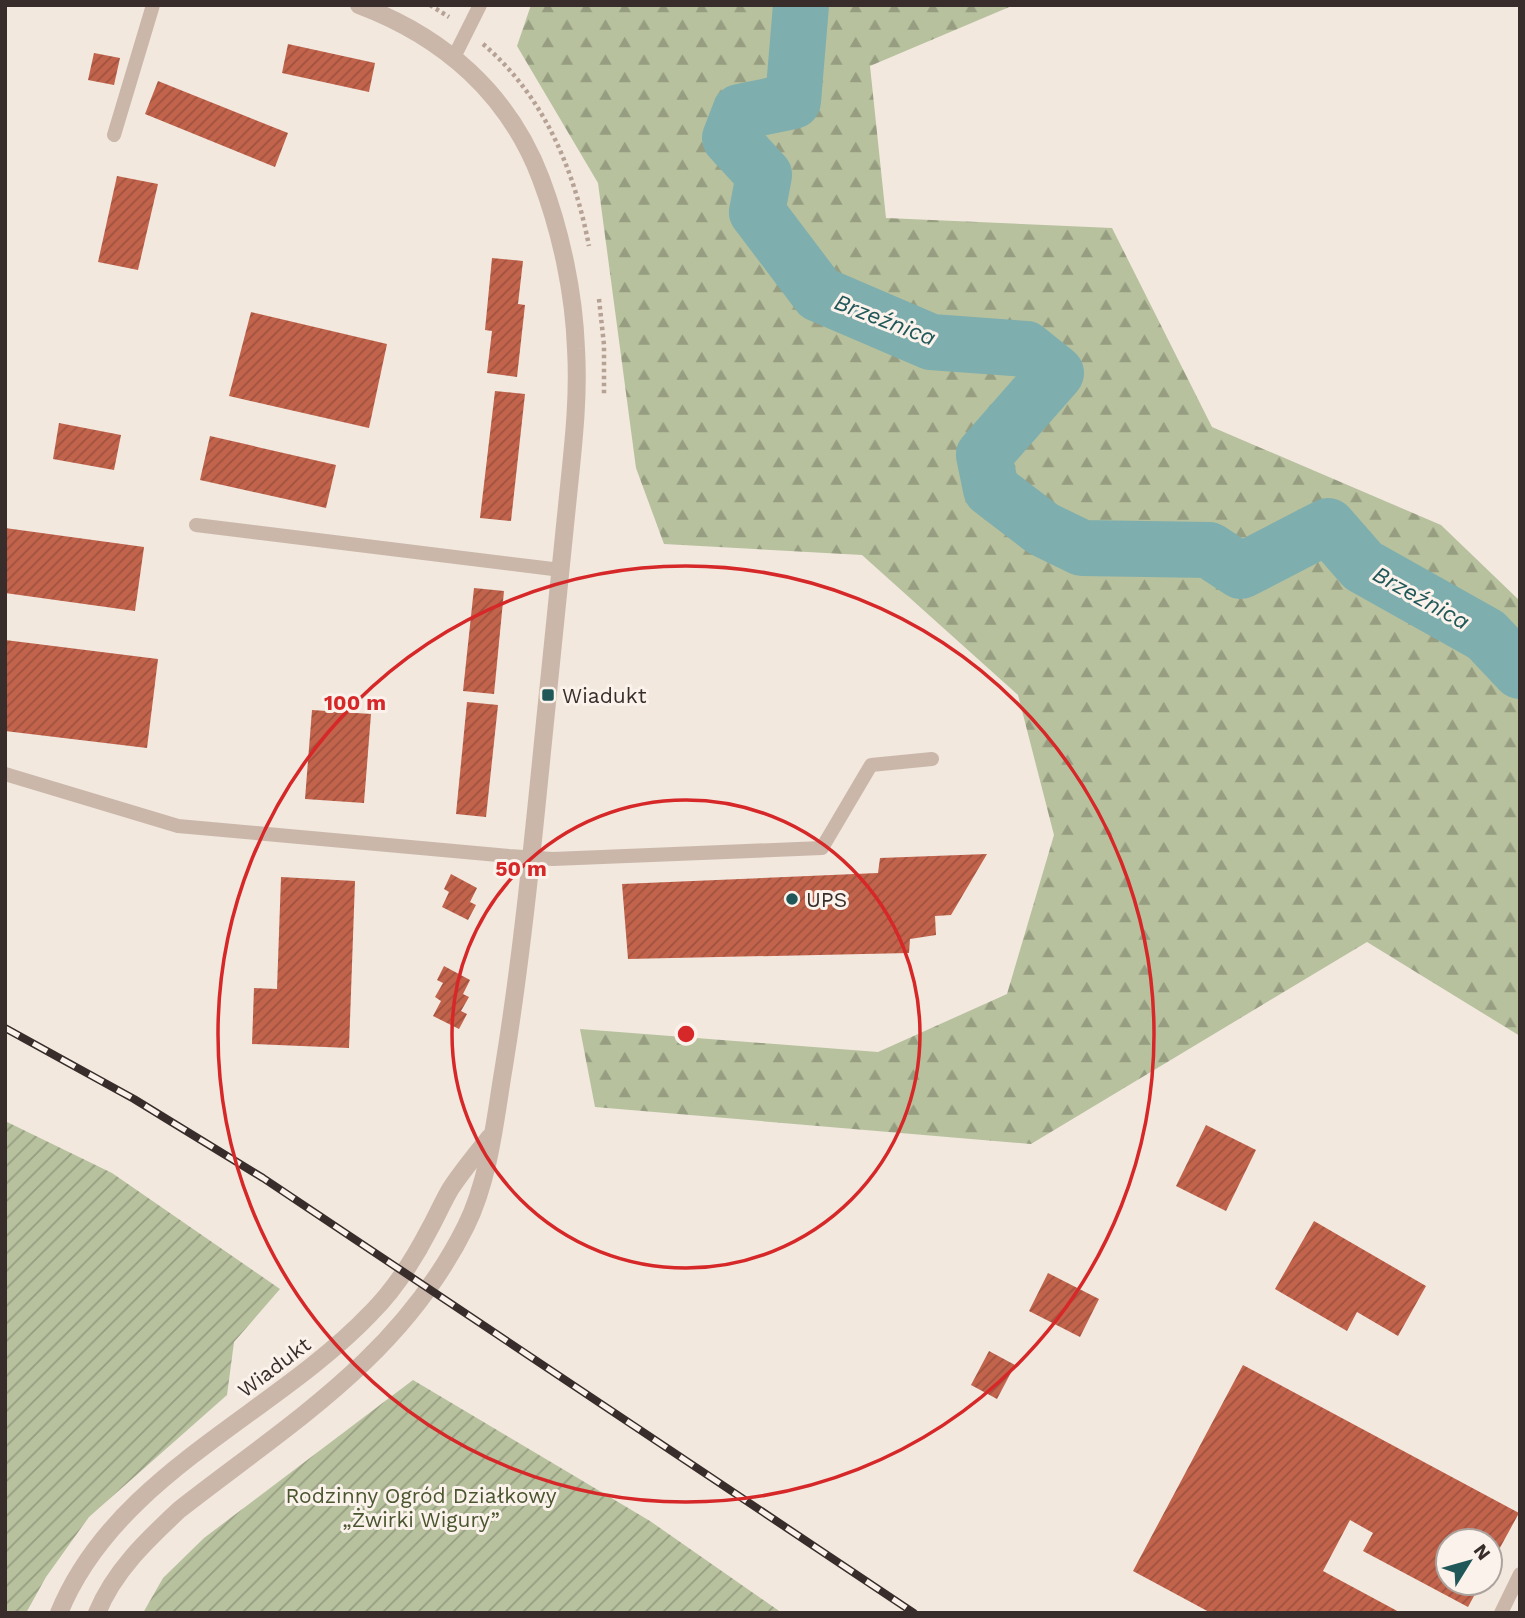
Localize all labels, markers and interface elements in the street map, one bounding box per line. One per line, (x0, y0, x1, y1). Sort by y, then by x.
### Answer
water label: Brzeźnica (831, 288, 939, 352)
water label: Brzeźnica (1368, 560, 1474, 636)
place label: Wiadukt (562, 683, 647, 708)
marker: Wiadukt (540, 687, 556, 703)
text: 100 m (324, 690, 386, 715)
text: 50 m (495, 856, 547, 881)
place label: UPS (806, 887, 847, 912)
marker: UPS (784, 891, 800, 907)
centre of rings (674, 1022, 698, 1046)
street label: Wiadukt (233, 1331, 315, 1402)
park label: Rodzinny Ogród Działkowy „Żwirki Wigury” (285, 1483, 557, 1532)
north arrow (1434, 1527, 1504, 1597)
text: N (1469, 1540, 1496, 1565)

